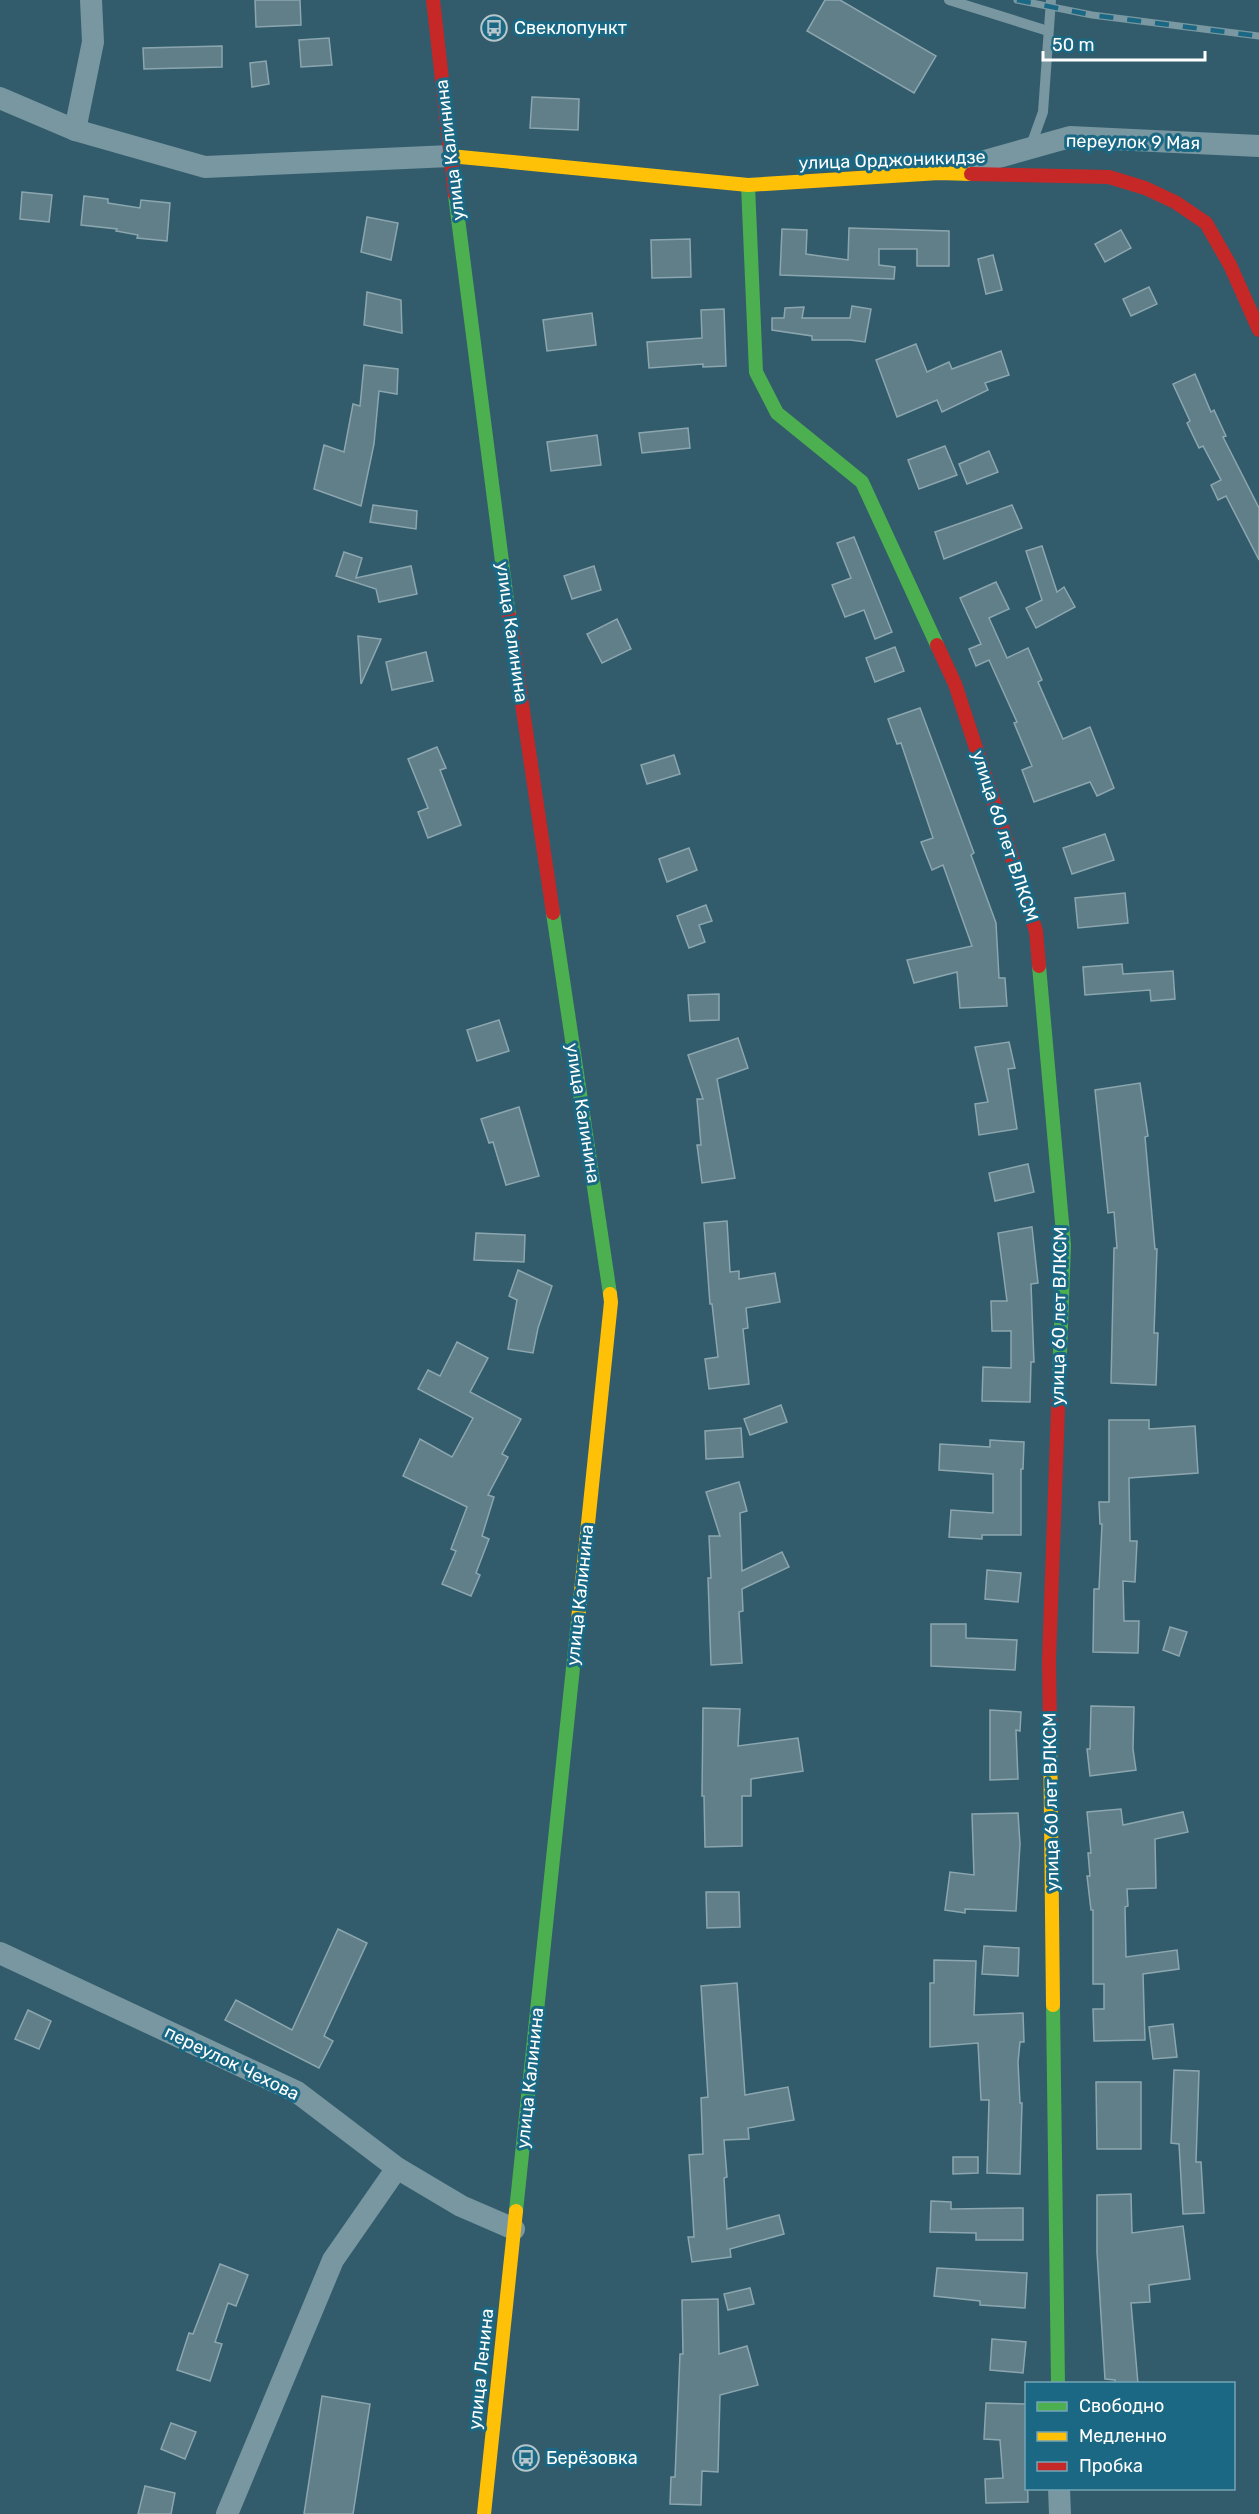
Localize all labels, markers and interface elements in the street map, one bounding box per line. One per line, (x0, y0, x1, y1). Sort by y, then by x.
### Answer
bus stop icon: Свеклопункт (479, 13, 509, 43)
place label: Свеклопункт (514, 17, 627, 39)
scale bar (1043, 24, 1205, 62)
text: 50 m (1052, 34, 1095, 56)
street label: улица Калинина (430, 78, 470, 222)
street label: переулок 9 Мая (1066, 130, 1200, 154)
street label: улица Орджоникидзе (798, 146, 986, 174)
street label: улица Калинина (491, 560, 533, 704)
street label: улица 60 лет ВЛКСМ (967, 748, 1043, 924)
street label: улица Калинина (561, 1041, 605, 1185)
street label: улица 60 лет ВЛКСМ (1046, 1226, 1072, 1406)
street label: улица Калинина (562, 1523, 598, 1667)
street label: улица 60 лет ВЛКСМ (1038, 1712, 1064, 1892)
street label: улица Калинина (512, 2006, 548, 2150)
street label: переулок Чехова (161, 2021, 303, 2105)
street label: улица Ленина (464, 2307, 498, 2431)
legend (1025, 2382, 1235, 2490)
text: Свободно (1079, 2395, 1164, 2417)
text: Медленно (1079, 2425, 1167, 2447)
bus stop icon: Берёзовка (511, 2443, 541, 2473)
place label: Берёзовка (546, 2447, 638, 2469)
text: Пробка (1079, 2455, 1143, 2477)

